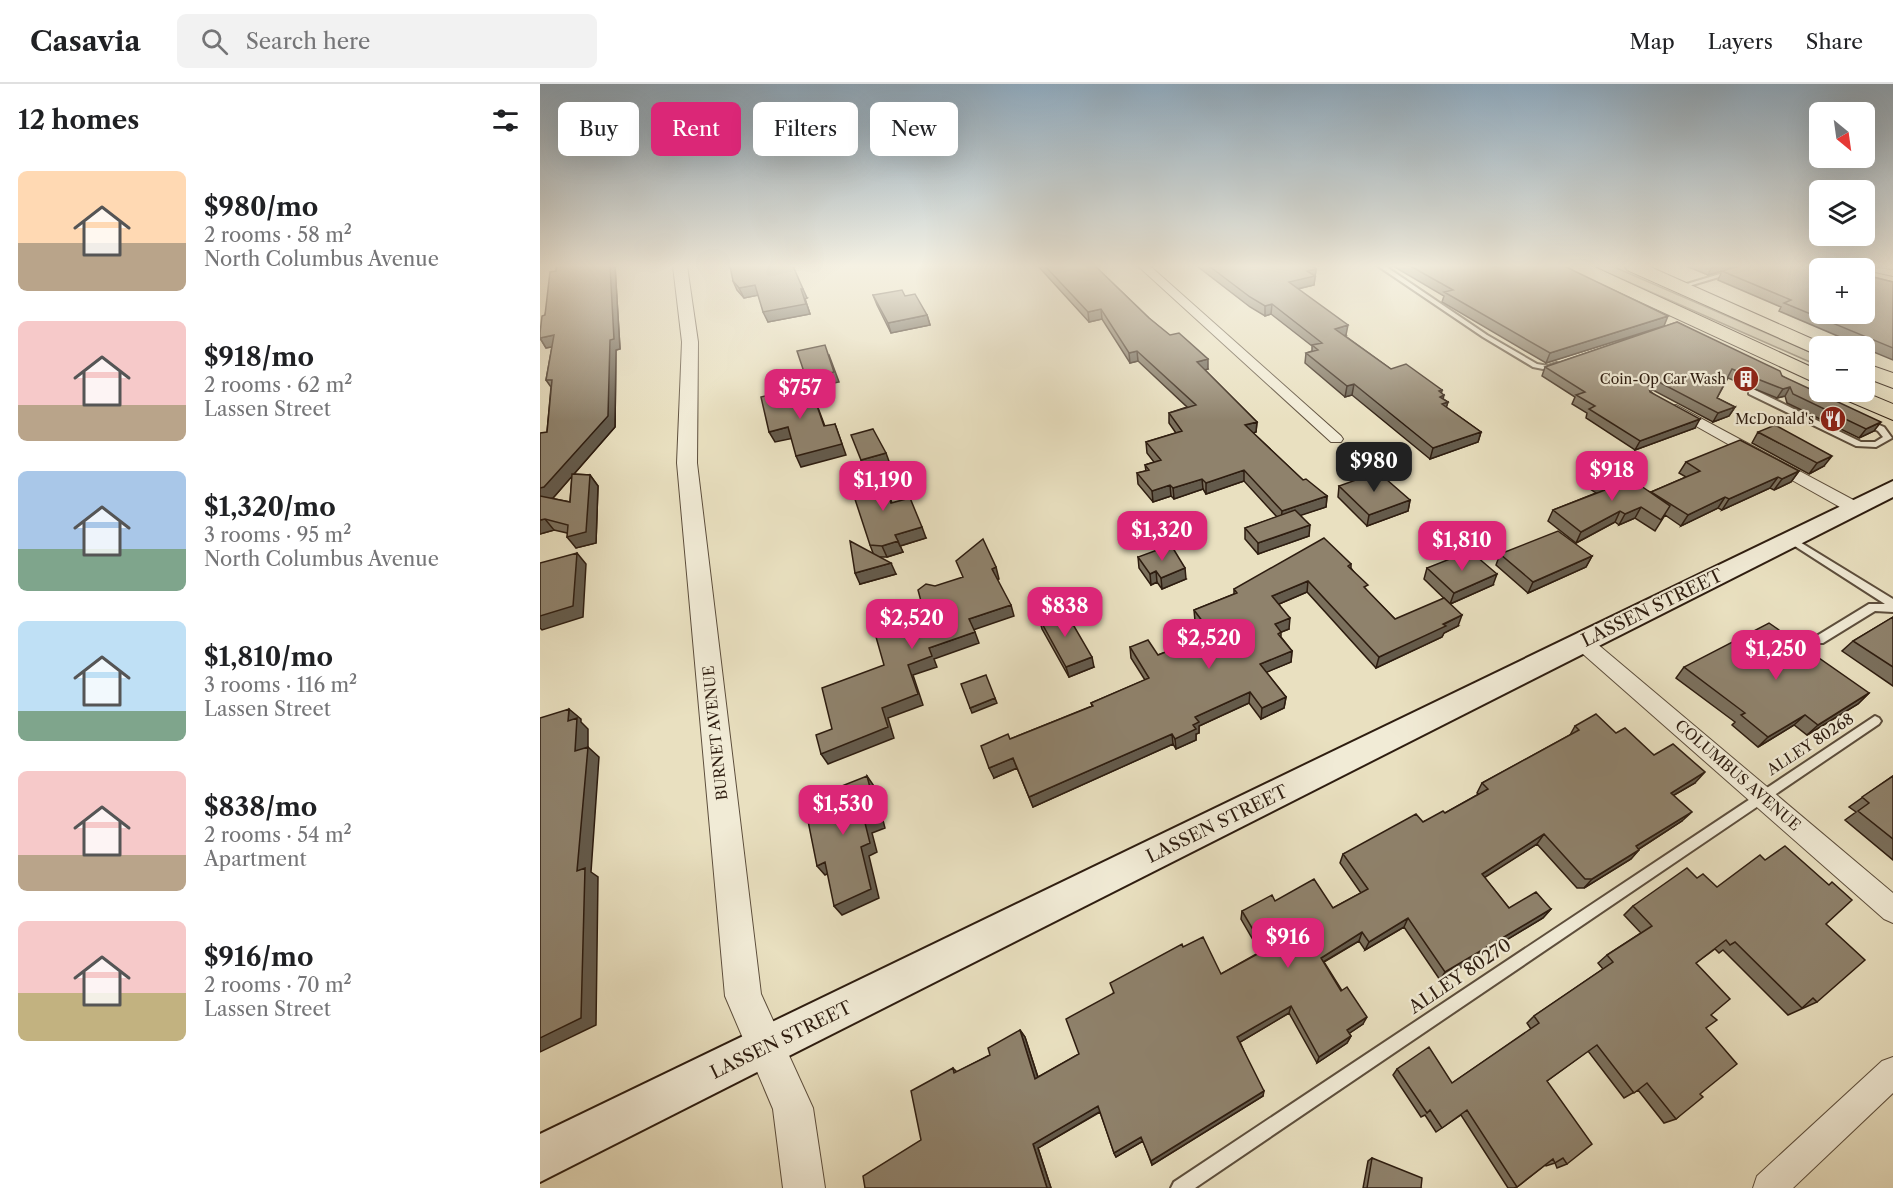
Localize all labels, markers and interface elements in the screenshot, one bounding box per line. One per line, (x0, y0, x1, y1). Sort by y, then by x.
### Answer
search box (177, 14, 597, 68)
text: Casavia (30, 24, 141, 58)
icon: search (198, 25, 231, 58)
text: Search here (246, 28, 370, 55)
text: Map (1630, 29, 1675, 54)
text: Layers (1708, 29, 1773, 54)
text: Share (1806, 29, 1863, 54)
chip: Buy (558, 102, 639, 156)
chip: Rent (651, 102, 741, 156)
chip: Filters (753, 102, 858, 156)
chip: New (870, 102, 958, 156)
north arrow (1809, 102, 1875, 168)
map controls (1809, 102, 1875, 402)
text: 12 homes (18, 104, 139, 136)
icon: filters (489, 104, 522, 137)
button: layers (1809, 180, 1875, 246)
text: $980/mo (204, 191, 318, 223)
icon: home (66, 195, 138, 267)
text: 2 rooms · 58 m² (204, 223, 352, 247)
text: North Columbus Avenue (204, 247, 439, 271)
button: + (1809, 258, 1875, 324)
button: − (1809, 336, 1875, 402)
text: $918/mo (204, 341, 314, 373)
icon: home (66, 345, 138, 417)
building icon: Coin-Op Car Wash (1731, 364, 1761, 394)
pin: $757 (764, 369, 836, 420)
place label: Coin-Op Car Wash (1600, 370, 1726, 388)
text: 2 rooms · 62 m² (204, 373, 352, 397)
text: $757 (779, 376, 821, 400)
text: Lassen Street (204, 397, 331, 421)
restaurant icon: McDonald's (1818, 404, 1848, 434)
place label: McDonald's (1735, 410, 1814, 428)
pin: $980 (1338, 442, 1410, 493)
text: $980 (1350, 449, 1398, 473)
pin: $918 (1576, 451, 1648, 502)
text: $918 (1590, 458, 1634, 482)
pin: $1,190 (834, 461, 932, 512)
text: $1,190 (853, 468, 913, 492)
text: $1,320/mo (204, 491, 336, 523)
icon: home (66, 495, 138, 567)
pin: $1,320 (1113, 511, 1211, 562)
text: $1,320 (1131, 518, 1193, 542)
pin: $1,810 (1413, 521, 1511, 572)
text: 3 rooms · 95 m² (204, 523, 351, 547)
text: $1,810 (1432, 528, 1492, 552)
text: North Columbus Avenue (204, 547, 439, 571)
street label: LASSEN STREET (1578, 564, 1727, 652)
pin: $838 (1029, 587, 1101, 638)
text: $838 (1041, 594, 1089, 618)
pin: $2,520 (863, 599, 961, 650)
text: $2,520 (880, 606, 944, 630)
pin: $2,520 (1160, 619, 1258, 670)
text: $2,520 (1177, 626, 1241, 650)
pin: $1,250 (1727, 630, 1825, 681)
text: $1,250 (1745, 637, 1807, 661)
text: $1,810/mo (204, 641, 333, 673)
icon: home (66, 645, 138, 717)
street label: BURNET AVENUE (698, 665, 732, 801)
text: 3 rooms · 116 m² (204, 673, 357, 697)
text: Lassen Street (204, 697, 331, 721)
street label: ALLEY 80268 (1762, 709, 1857, 780)
street label: COLUMBUS AVENUE (1671, 715, 1805, 835)
street label: LASSEN STREET (1143, 780, 1292, 868)
pin: $1,530 (794, 785, 892, 836)
text: $838/mo (204, 791, 317, 823)
text: $1,530 (813, 792, 873, 816)
icon: home (66, 795, 138, 867)
text: 2 rooms · 54 m² (204, 823, 352, 847)
text: Apartment (204, 847, 307, 871)
pin: $916 (1252, 918, 1324, 969)
text: $916 (1266, 925, 1310, 949)
street label: ALLEY 80270 (1404, 934, 1515, 1019)
text: $916/mo (204, 941, 313, 973)
icon: home (66, 945, 138, 1017)
text: 2 rooms · 70 m² (204, 973, 352, 997)
street label: LASSEN STREET (707, 996, 856, 1084)
text: Lassen Street (204, 997, 331, 1021)

